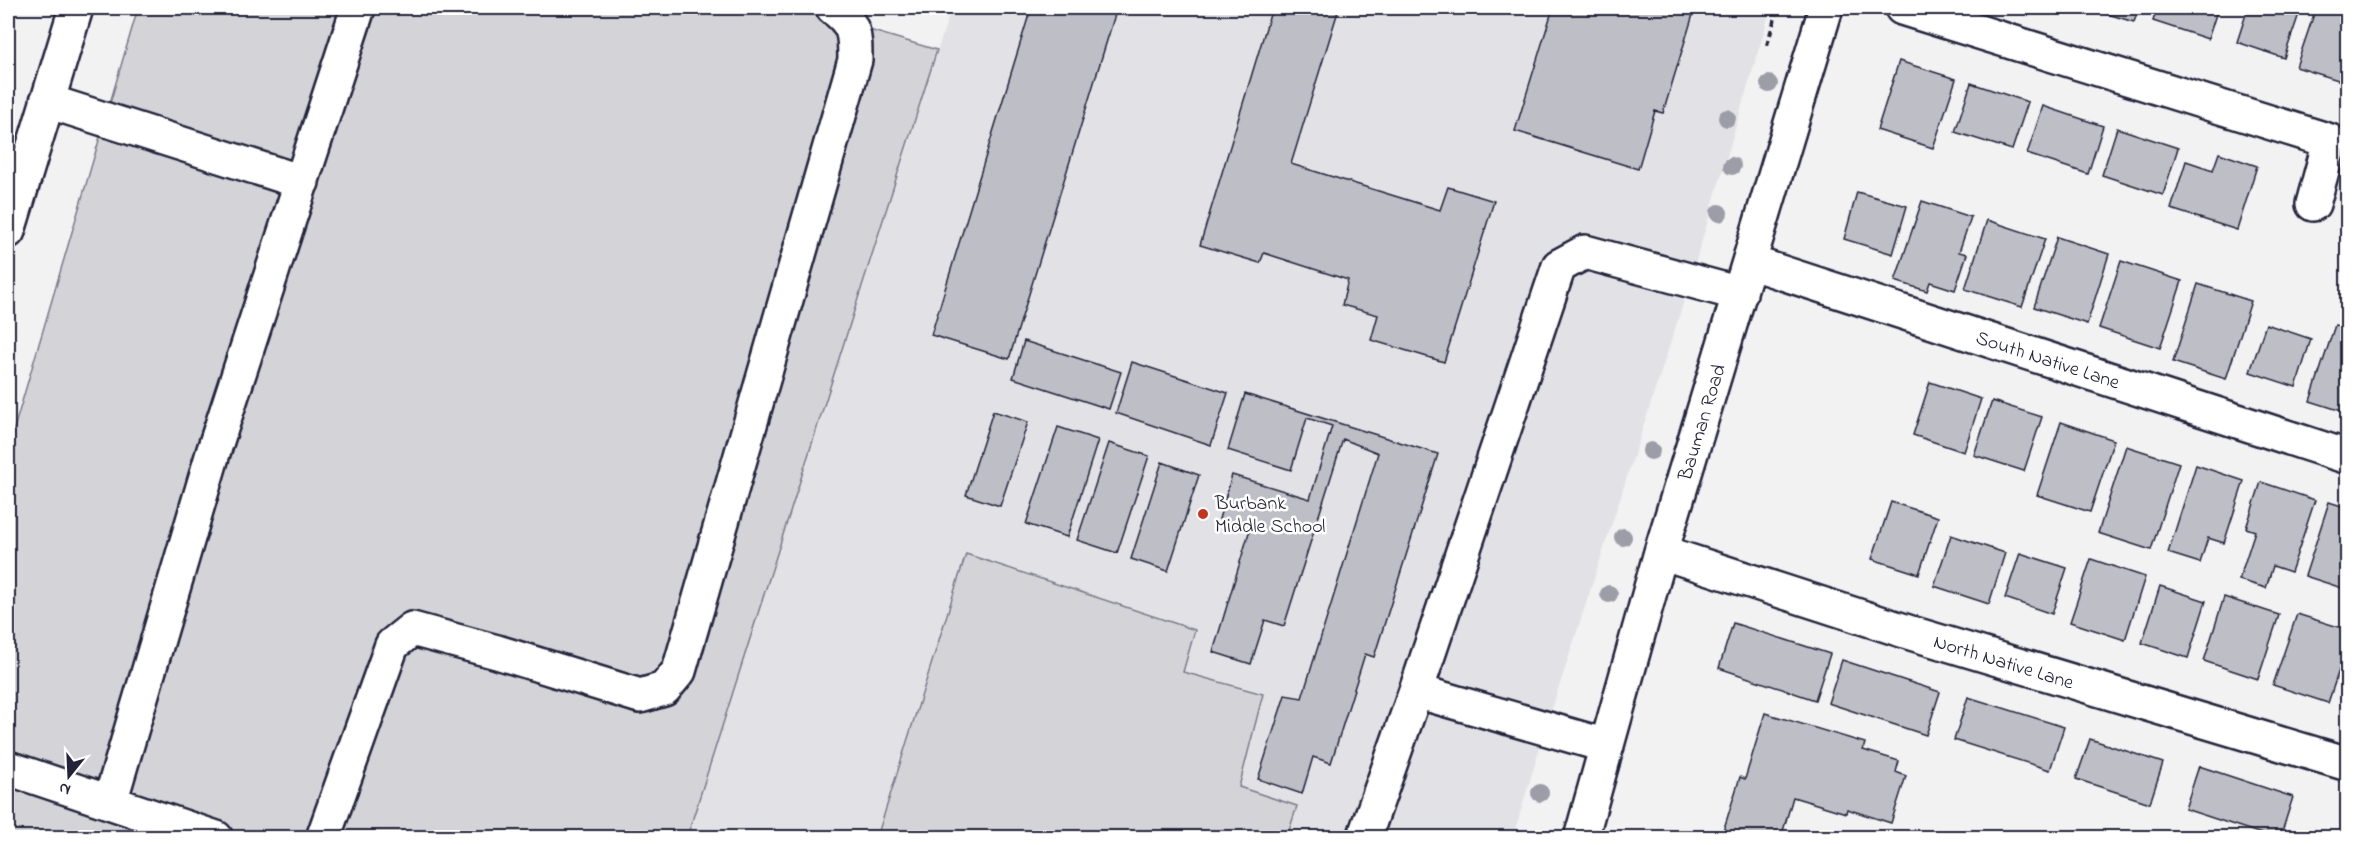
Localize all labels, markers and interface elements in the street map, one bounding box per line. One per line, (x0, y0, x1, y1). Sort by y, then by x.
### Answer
street label: South Native Lane (1972, 324, 2123, 398)
street label: Bauman Road (1672, 361, 1735, 485)
place label: Burbank Middle School (1214, 490, 1325, 542)
marker: Burbank Middle School (1196, 507, 1210, 521)
street label: North Native Lane (1930, 628, 2077, 698)
north arrow (39, 746, 99, 806)
text: N (56, 775, 74, 801)

